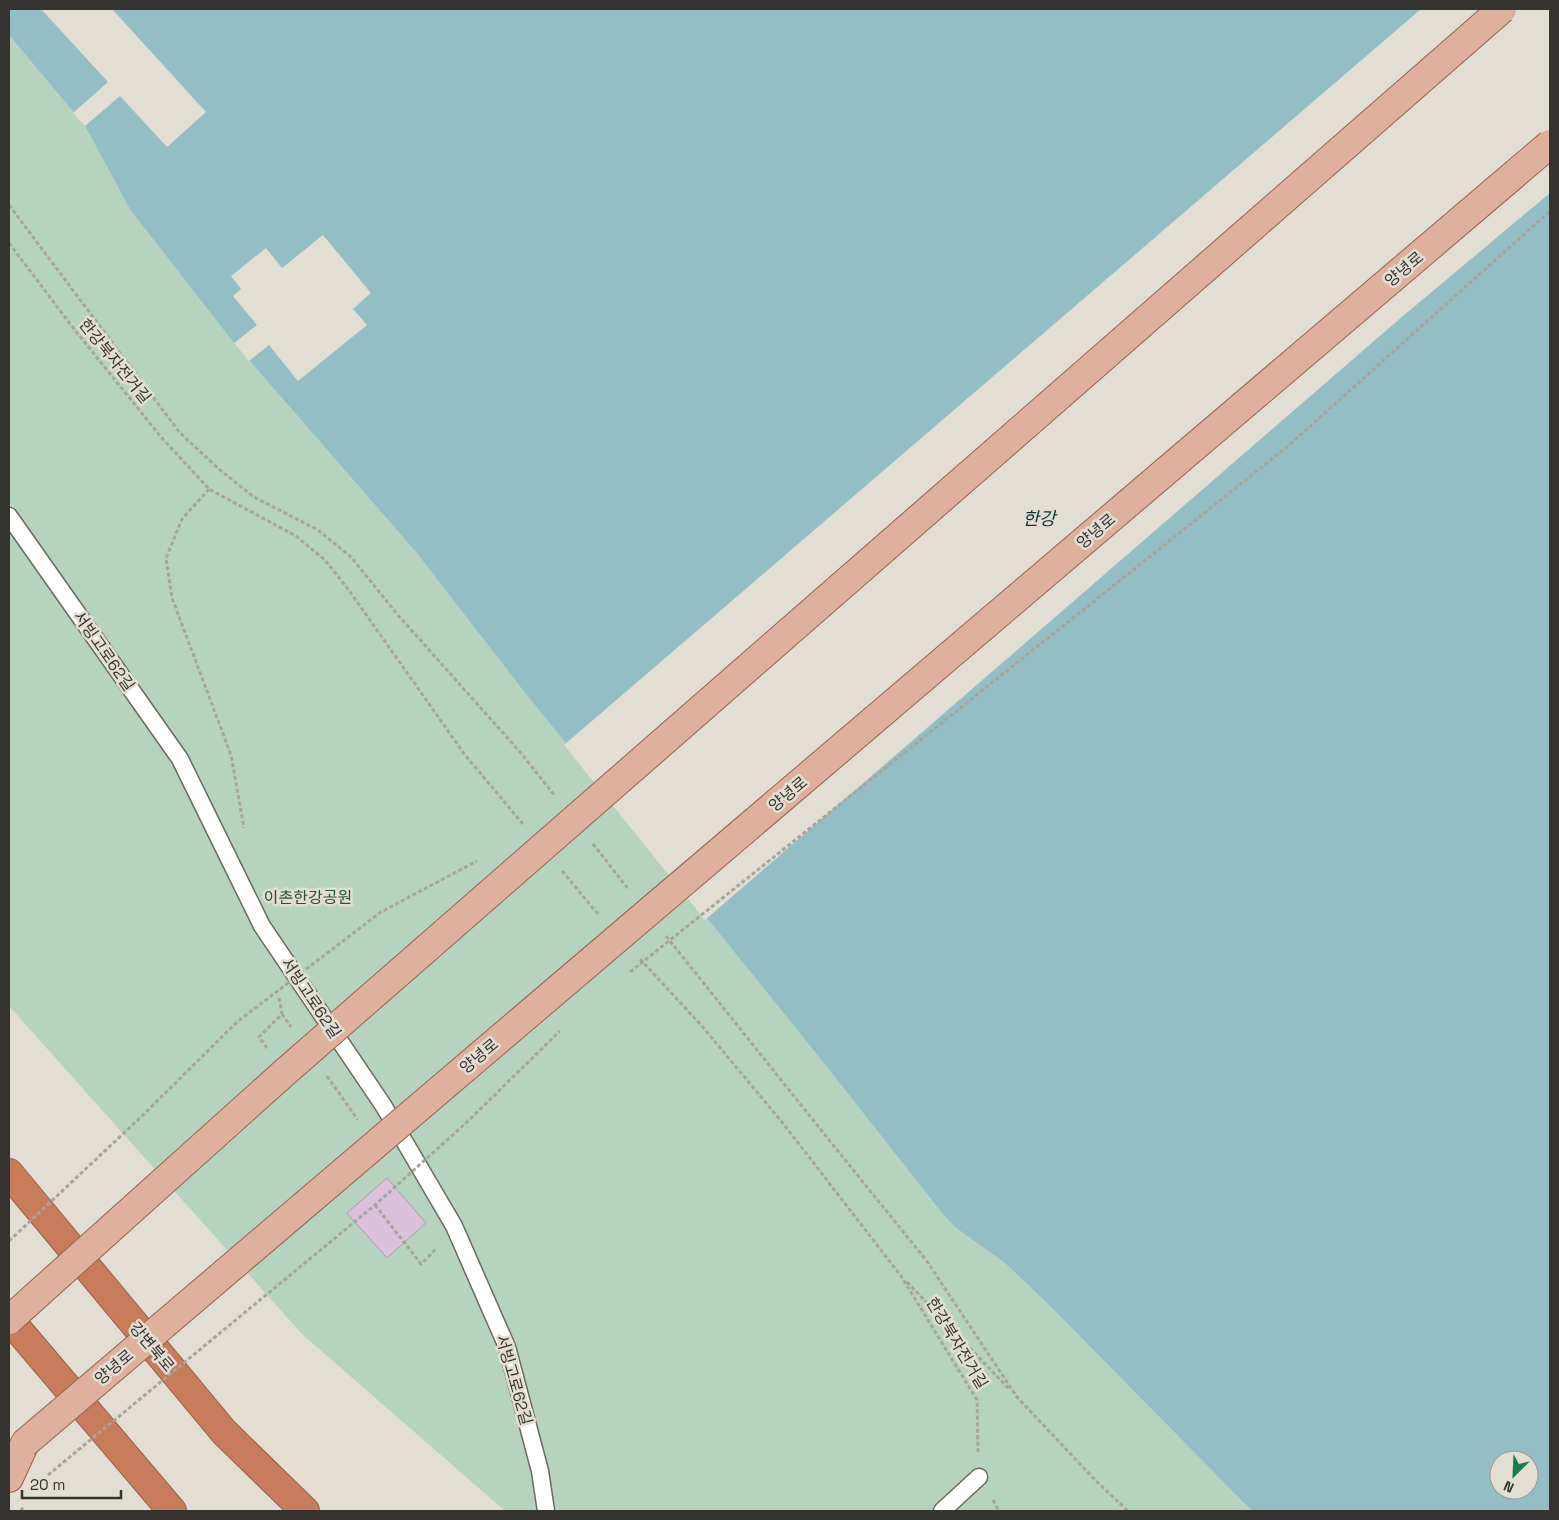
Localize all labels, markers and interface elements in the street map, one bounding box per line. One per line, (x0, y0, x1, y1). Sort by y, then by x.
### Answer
street label: 양녕로 (1380, 247, 1428, 291)
street label: 한강북자전거길 (74, 314, 156, 408)
water label: 한강 (1022, 507, 1058, 530)
street label: 양녕로 (1072, 509, 1120, 553)
street label: 서빙고로62길 (69, 607, 139, 695)
street label: 양녕로 (764, 772, 812, 816)
park label: 이촌한강공원 (264, 887, 352, 908)
street label: 서빙고로62길 (276, 954, 346, 1042)
street label: 양녕로 (455, 1034, 503, 1078)
street label: 한강북자전거길 (921, 1293, 993, 1393)
street label: 강변북로 (125, 1318, 179, 1377)
street label: 서빙고로62길 (491, 1332, 537, 1428)
street label: 양녕로 (90, 1345, 138, 1389)
north arrow (1489, 1450, 1539, 1500)
scale bar (22, 1468, 121, 1500)
text: 20 m (30, 1475, 65, 1494)
text: N (1501, 1477, 1517, 1497)

